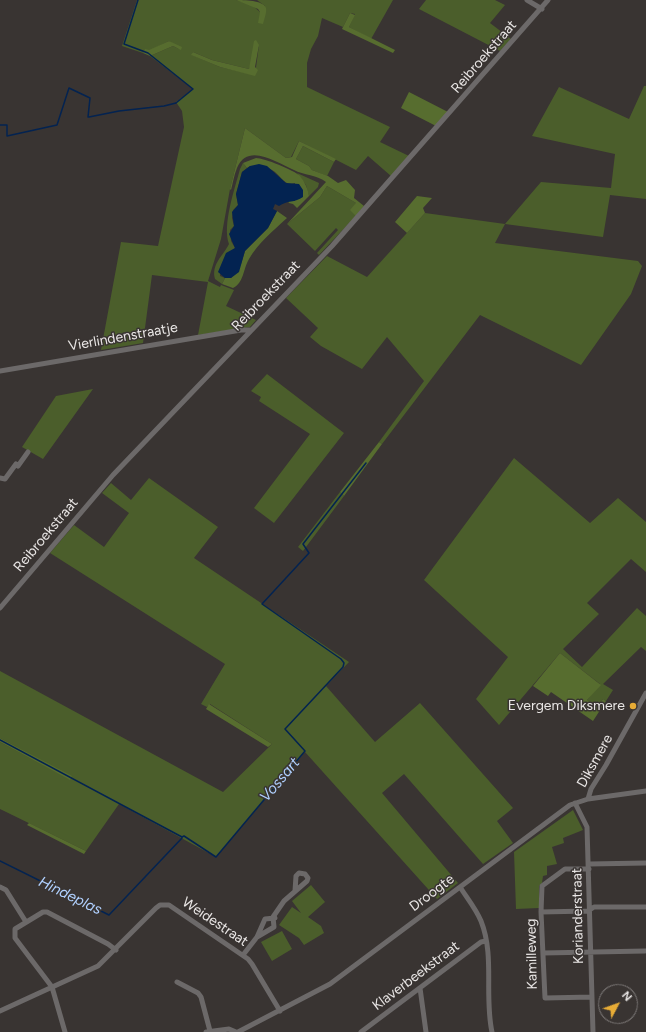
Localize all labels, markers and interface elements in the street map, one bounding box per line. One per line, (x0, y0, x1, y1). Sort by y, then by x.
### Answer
street label: Reibroekstraat (448, 17, 520, 97)
street label: Reibroekstraat (228, 257, 304, 335)
street label: Vierlindenstraatje (67, 319, 179, 355)
street label: Reibroekstraat (10, 495, 82, 575)
place label: Evergem Diksmere (508, 698, 625, 714)
marker: Evergem Diksmere (628, 701, 638, 711)
street label: Diksmere (574, 732, 616, 790)
water label: Vossart (256, 754, 304, 806)
street label: Korianderstraat (569, 868, 587, 964)
street label: Droogte (406, 871, 458, 915)
water label: Hindeplas (35, 873, 105, 919)
street label: Weidestraat (179, 894, 251, 950)
street label: Kamilleweg (523, 918, 541, 990)
street label: Klaverbeekstraat (369, 938, 463, 1014)
north arrow (598, 984, 638, 1024)
text: N (619, 989, 634, 1004)

